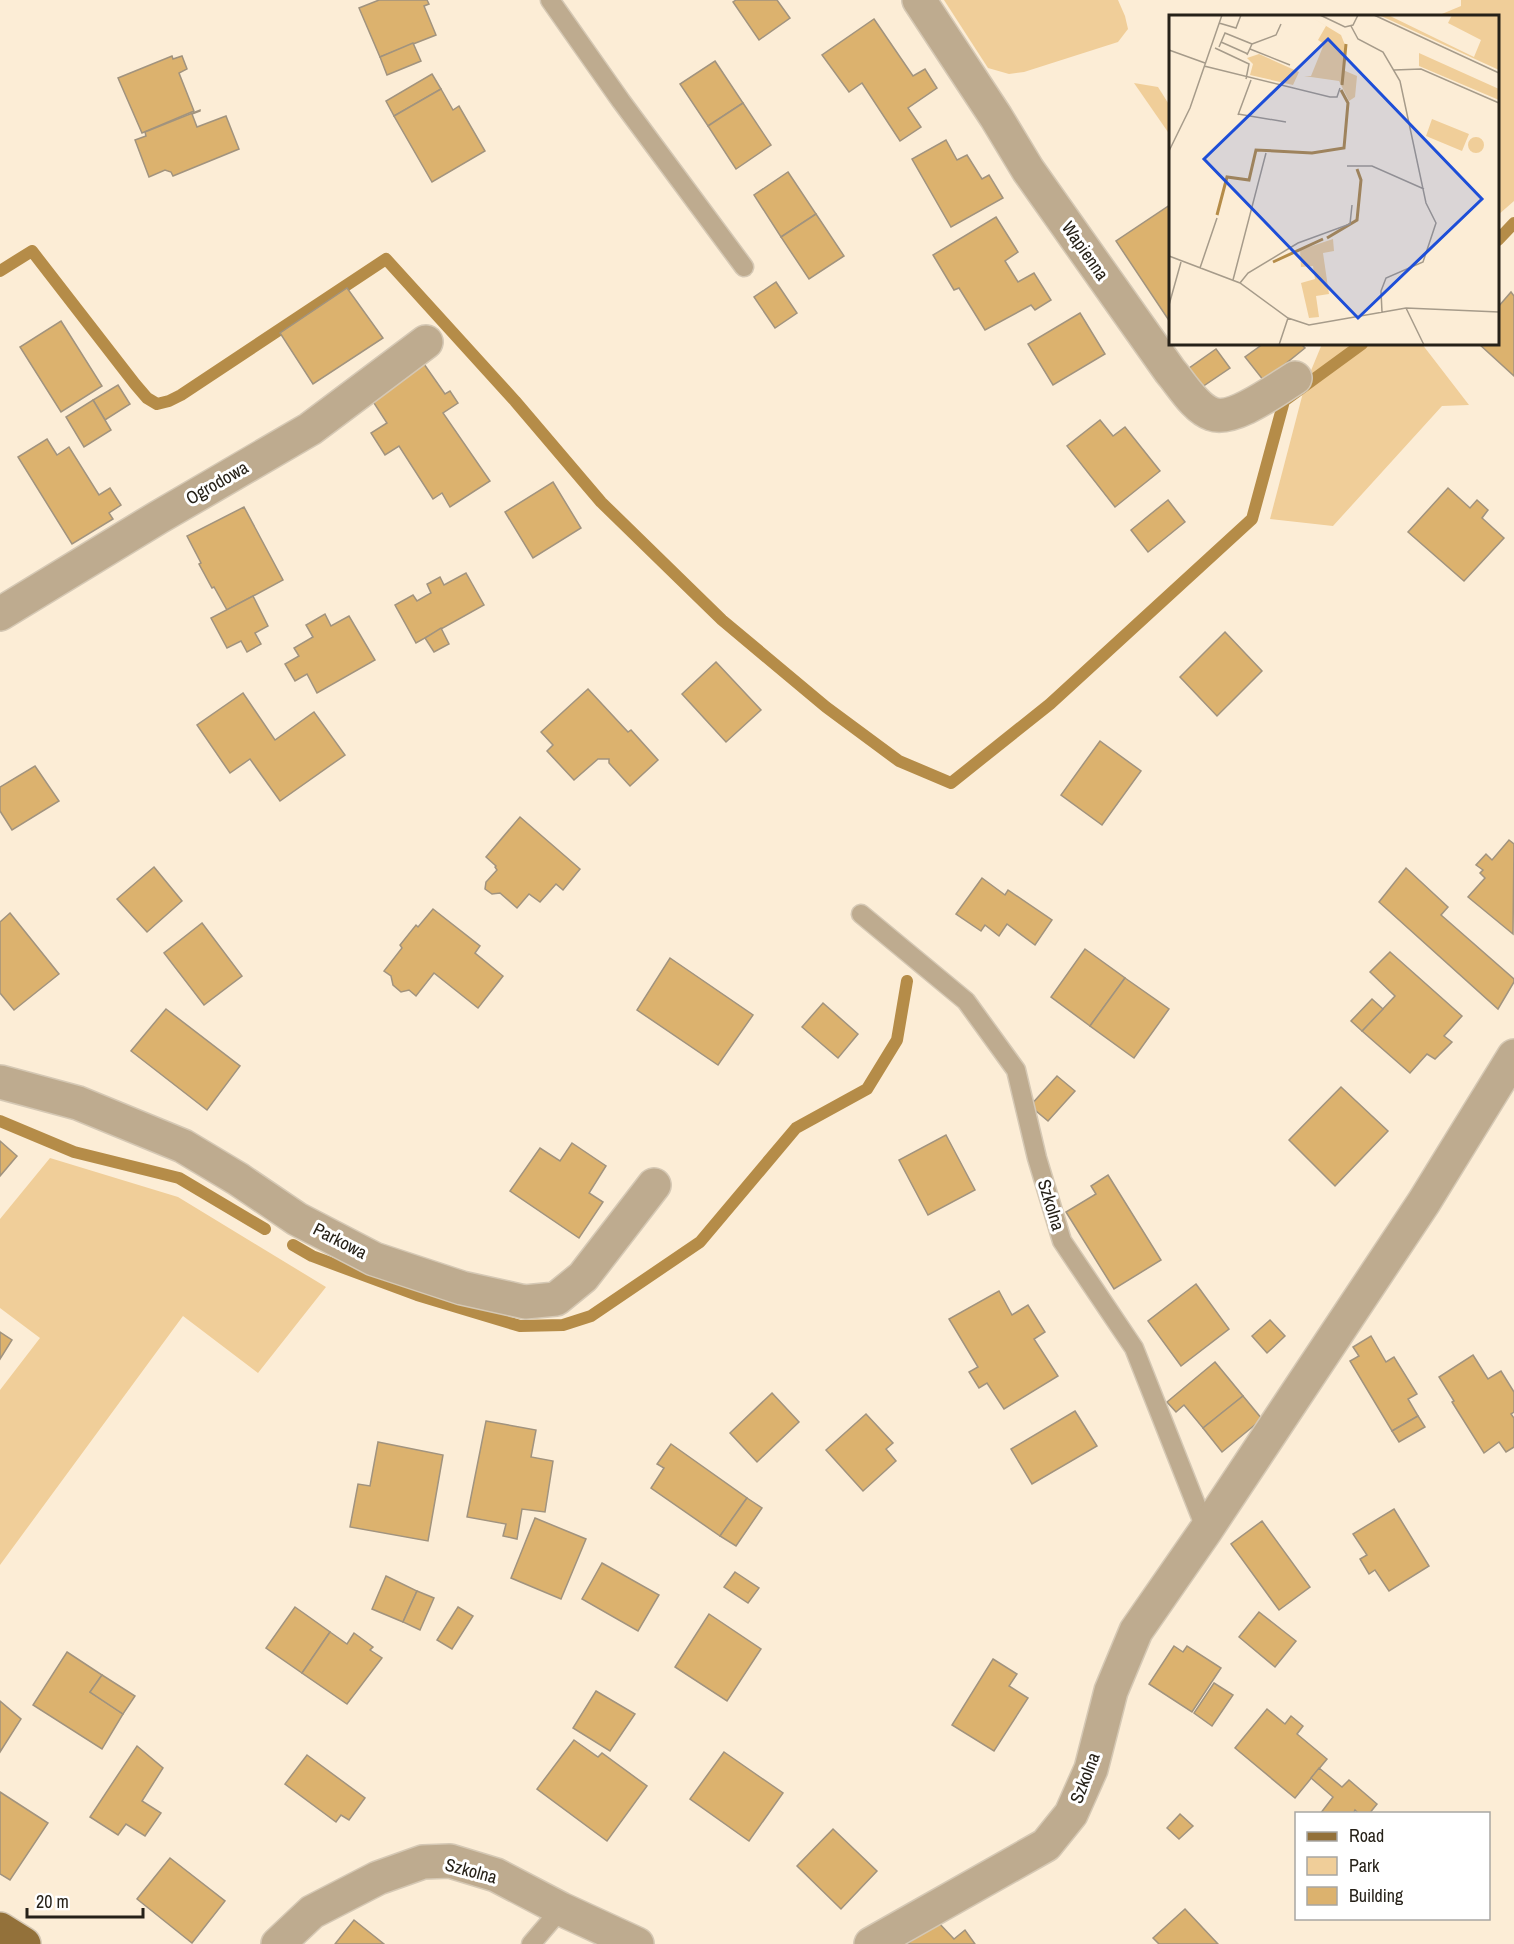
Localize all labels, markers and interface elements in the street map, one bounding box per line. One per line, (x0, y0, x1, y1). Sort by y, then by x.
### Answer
inset map (1169, 15, 1499, 345)
street label: Wapienna (1056, 216, 1115, 285)
street label: Ogrodowa (181, 455, 252, 510)
street label: Szkolna (1032, 1176, 1071, 1234)
street label: Parkowa (309, 1216, 371, 1265)
street label: Szkolna (1063, 1749, 1106, 1807)
legend (1295, 1812, 1490, 1920)
text: Road (1349, 1823, 1384, 1848)
street label: Szkolna (443, 1852, 500, 1889)
text: Park (1349, 1853, 1380, 1878)
scale bar (27, 1881, 142, 1919)
text: Building (1349, 1883, 1404, 1908)
text: 20 m (36, 1889, 69, 1914)

